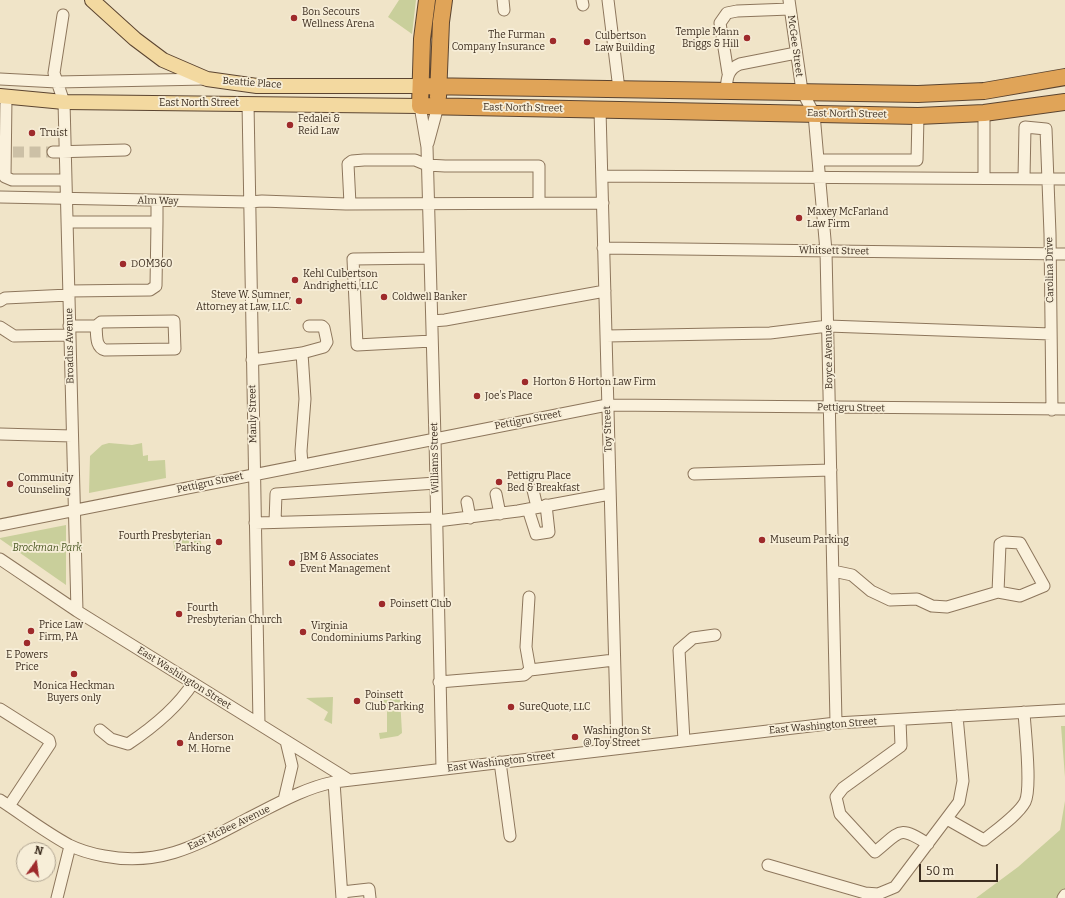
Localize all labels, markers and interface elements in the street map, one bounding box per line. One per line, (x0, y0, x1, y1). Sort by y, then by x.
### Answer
place label: Bon Secours Wellness Arena (302, 6, 374, 30)
marker: Bon Secours Wellness Arena (289, 13, 299, 23)
street label: McGee Street (785, 14, 805, 78)
place label: Temple Mann Briggs & Hill (675, 26, 739, 50)
place label: The Furman Company Insurance (452, 29, 545, 52)
place label: Culbertson Law Building (595, 30, 655, 54)
marker: Temple Mann Briggs & Hill (742, 33, 752, 43)
marker: The Furman Company Insurance (548, 36, 558, 46)
marker: Culbertson Law Building (582, 37, 592, 47)
street label: Beattie Place (222, 75, 282, 91)
street label: East North Street (159, 97, 239, 109)
street label: East North Street (483, 101, 563, 115)
street label: East North Street (807, 107, 887, 121)
place label: Fedalei & Reid Law (298, 113, 340, 136)
marker: Fedalei & Reid Law (285, 120, 295, 130)
place label: Truist (40, 127, 68, 139)
marker: Truist (27, 128, 37, 138)
street label: Alm Way (137, 195, 179, 207)
place label: Maxey McFarland Law Firm (807, 206, 888, 230)
marker: Maxey McFarland Law Firm (794, 213, 804, 223)
street label: Carolina Drive (1043, 237, 1057, 303)
street label: Whitsett Street (799, 244, 869, 258)
place label: DOM360 (131, 258, 173, 270)
marker: DOM360 (118, 259, 128, 269)
place label: Kehl Culbertson Andrighetti, LLC (303, 268, 378, 292)
marker: Kehl Culbertson Andrighetti, LLC (290, 275, 300, 285)
place label: Steve W. Sumner, Attorney at Law, LLC. (196, 289, 291, 312)
place label: Coldwell Banker (392, 291, 467, 303)
marker: Coldwell Banker (379, 292, 389, 302)
marker: Steve W. Sumner, Attorney at Law, LLC. (294, 296, 304, 306)
street label: Broadus Avenue (63, 308, 77, 384)
street label: Boyce Avenue (822, 325, 836, 389)
place label: Horton & Horton Law Firm (533, 376, 656, 388)
marker: Horton & Horton Law Firm (520, 377, 530, 387)
street label: Manly Street (246, 385, 260, 443)
place label: Joe's Place (485, 390, 532, 402)
marker: Joe's Place (472, 391, 482, 401)
street label: Pettigru Street (817, 401, 885, 415)
street label: Toy Street (601, 406, 615, 452)
street label: Pettigru Street (494, 408, 562, 432)
street label: Williams Street (428, 422, 442, 494)
street label: Pettigru Street (176, 470, 244, 496)
place label: Pettigru Place Bed & Breakfast (507, 470, 580, 494)
place label: Community Counseling (18, 472, 73, 496)
marker: Pettigru Place Bed & Breakfast (494, 477, 504, 487)
marker: Community Counseling (5, 479, 15, 489)
place label: Fourth Presbyterian Parking (119, 530, 211, 554)
place label: Museum Parking (770, 534, 849, 546)
marker: Museum Parking (757, 535, 767, 545)
marker: Fourth Presbyterian Parking (214, 537, 224, 547)
park label: Brockman Park (12, 542, 82, 554)
place label: JBM & Associates Event Management (300, 551, 390, 574)
marker: JBM & Associates Event Management (287, 558, 297, 568)
place label: Poinsett Club (390, 598, 451, 610)
marker: Poinsett Club (377, 599, 387, 609)
place label: Fourth Presbyterian Church (187, 602, 282, 626)
marker: Fourth Presbyterian Church (174, 609, 184, 619)
place label: Price Law Firm, PA (39, 619, 83, 642)
place label: Virginia Condominiums Parking (311, 620, 421, 644)
marker: Price Law Firm, PA (26, 626, 36, 636)
marker: Virginia Condominiums Parking (298, 627, 308, 637)
marker: E Powers Price (22, 638, 32, 648)
street label: East Washington Street (135, 644, 233, 712)
place label: E Powers Price (6, 649, 48, 672)
marker: Monica Heckman Buyers only (69, 669, 79, 679)
place label: Monica Heckman Buyers only (33, 680, 115, 704)
place label: Poinsett Club Parking (365, 689, 424, 712)
marker: Poinsett Club Parking (352, 696, 362, 706)
place label: SureQuote, LLC (519, 701, 590, 713)
marker: SureQuote, LLC (506, 702, 516, 712)
street label: East Washington Street (768, 715, 878, 737)
place label: Washington St @ Toy Street (583, 725, 651, 748)
place label: Anderson M. Horne (188, 731, 234, 754)
marker: Washington St @ Toy Street (570, 732, 580, 742)
marker: Anderson M. Horne (175, 738, 185, 748)
street label: East Washington Street (446, 749, 556, 775)
street label: East McBee Avenue (186, 803, 272, 853)
north arrow (16, 842, 56, 882)
text: N (33, 844, 44, 858)
scale bar (921, 856, 1000, 882)
text: 50 m (926, 864, 954, 878)

